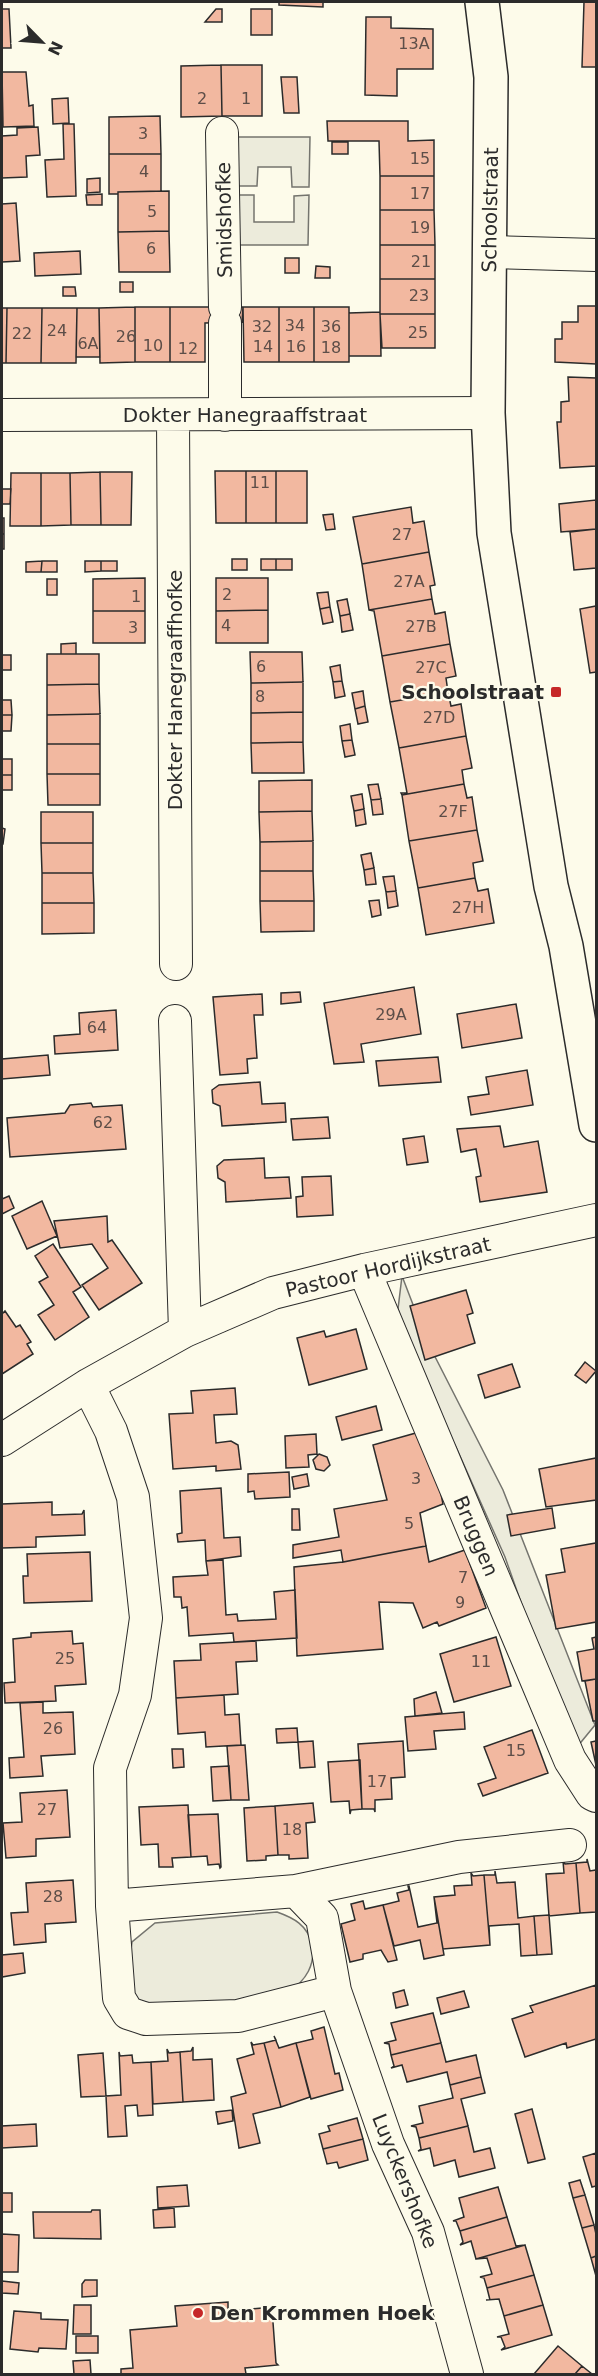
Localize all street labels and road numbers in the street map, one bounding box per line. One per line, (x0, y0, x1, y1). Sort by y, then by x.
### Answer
street label: Schoolstraat (477, 147, 503, 273)
street label: Smidshofke (211, 162, 237, 278)
street label: Dokter Hanegraaffstraat (123, 403, 367, 427)
street label: Dokter Hanegraaffhofke (163, 570, 187, 810)
street label: Pastoor Hordijkstraat (283, 1232, 493, 1302)
street label: Bruggen (448, 1492, 504, 1580)
street label: Luyckershofke (367, 2110, 443, 2252)

